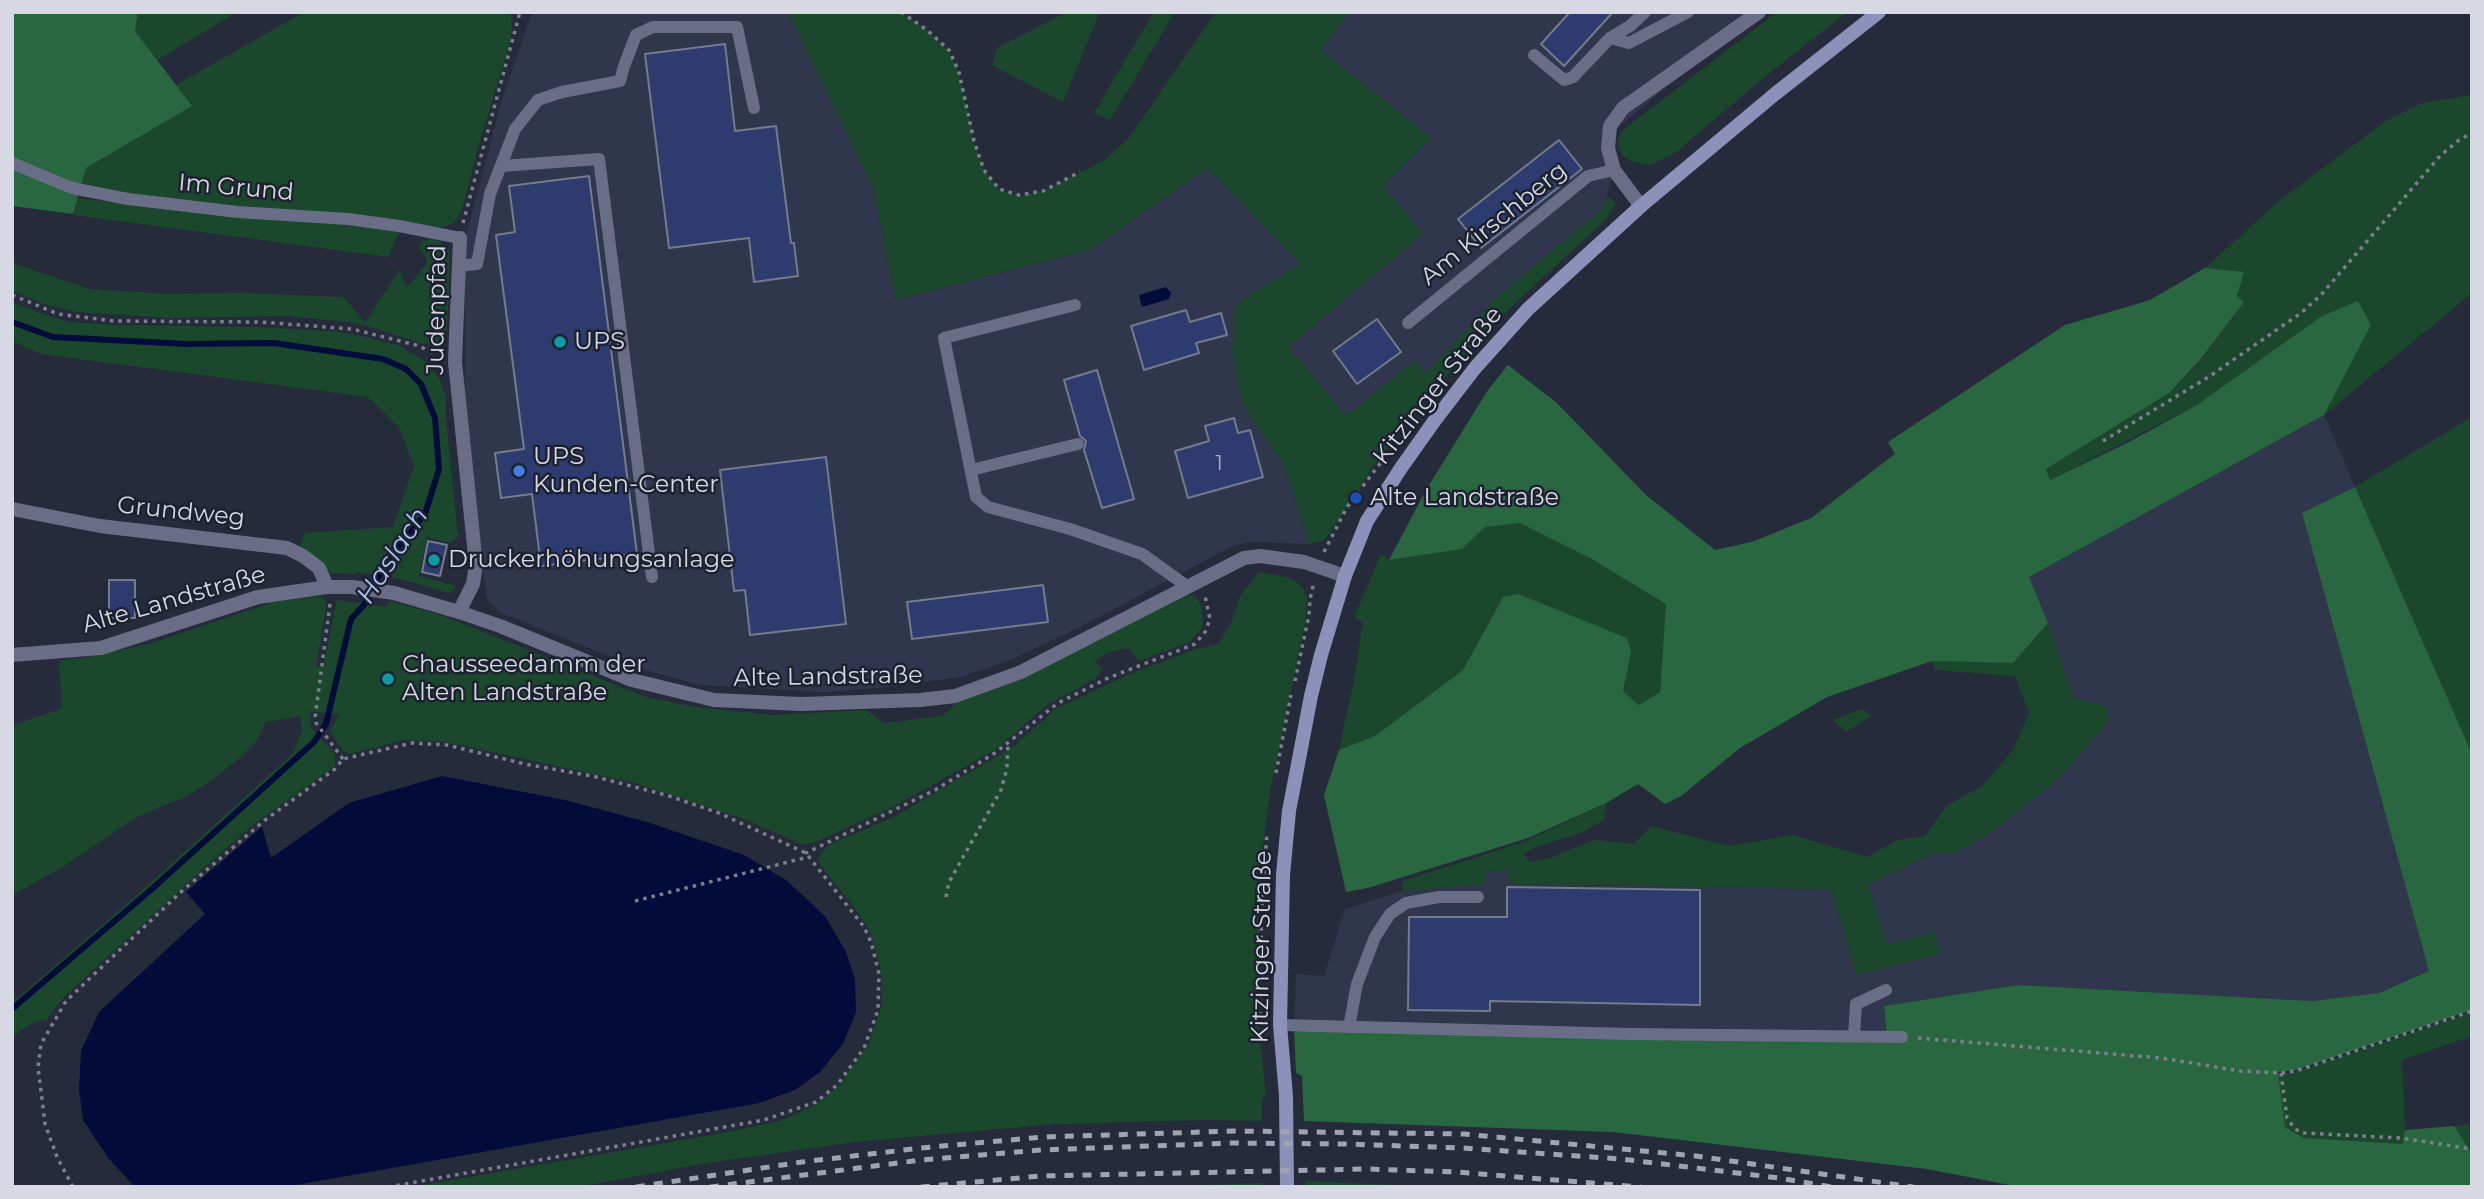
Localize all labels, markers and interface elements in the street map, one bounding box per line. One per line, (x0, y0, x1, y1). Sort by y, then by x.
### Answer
street label: Am Kirschberg (1415, 156, 1573, 292)
street label: Im Grund (177, 169, 295, 207)
street label: Judenpfad (421, 245, 453, 375)
street label: Kitzinger Straße (1367, 301, 1509, 471)
place label: UPS (574, 328, 625, 356)
marker: UPS (552, 334, 568, 350)
place label: UPS Kunden-Center (533, 443, 719, 499)
house number: 1 (1215, 451, 1223, 477)
marker: UPS Kunden-Center (511, 463, 527, 479)
place label: Alte Landstraße (1370, 484, 1559, 512)
marker: Alte Landstraße (1348, 490, 1364, 506)
street label: Grundweg (116, 491, 246, 533)
water label: Haslach (350, 502, 436, 610)
place label: Druckerhöhungsanlage (448, 546, 735, 574)
marker: Druckerhöhungsanlage (426, 552, 442, 568)
street label: Alte Landstraße (79, 560, 269, 640)
place label: Chausseedamm der Alten Landstraße (402, 651, 646, 707)
street label: Alte Landstraße (733, 661, 923, 693)
marker: Chausseedamm der Alten Landstraße (380, 671, 396, 687)
street label: Kitzinger Straße (1246, 850, 1278, 1044)

